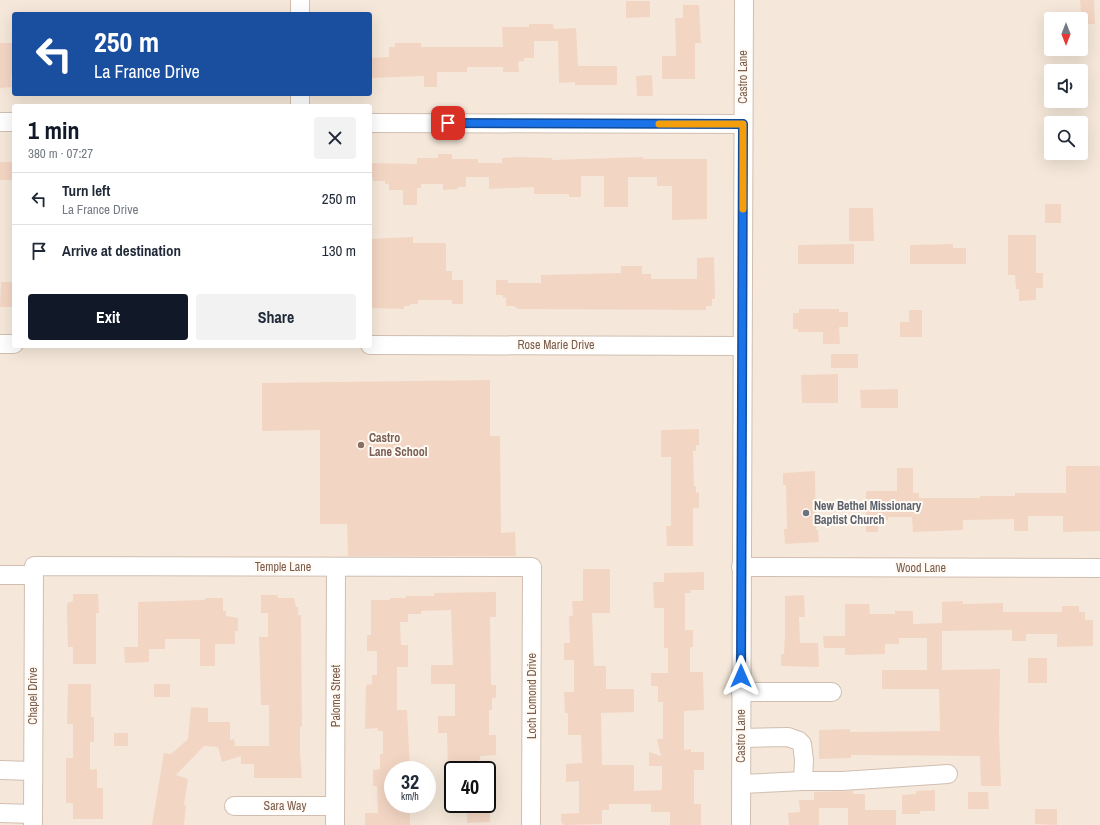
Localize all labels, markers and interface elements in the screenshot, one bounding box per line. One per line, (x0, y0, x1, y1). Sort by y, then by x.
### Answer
north arrow (1044, 12, 1088, 56)
map controls (1044, 12, 1088, 160)
text: 250 m (94, 23, 159, 61)
icon: left (28, 28, 80, 80)
street label: Castro Lane (735, 50, 751, 104)
text: La France Drive (94, 59, 200, 84)
button: sound (1044, 64, 1088, 108)
pin (431, 106, 465, 140)
icon: arrive (437, 112, 459, 134)
text: 1 min (28, 114, 79, 146)
button: search (1044, 116, 1088, 160)
button: close (314, 117, 356, 159)
text: 380 m · 07:27 (28, 145, 93, 162)
text: Turn left (62, 180, 110, 201)
icon: left (28, 188, 50, 210)
text: 250 m (322, 188, 356, 209)
text: La France Drive (62, 201, 138, 218)
icon: arrive (28, 240, 50, 262)
text: Arrive at destination (62, 240, 181, 261)
text: 130 m (322, 240, 356, 261)
button: Exit (28, 294, 188, 340)
button: Share (196, 294, 356, 340)
street label: Rose Marie Drive (517, 337, 595, 353)
place label: Castro Lane School (369, 430, 428, 460)
marker: Castro Lane School (356, 440, 366, 450)
place label: New Bethel Missionary Baptist Church (814, 498, 922, 528)
marker: New Bethel Missionary Baptist Church (801, 508, 811, 518)
street label: Temple Lane (255, 559, 311, 575)
street label: Wood Lane (896, 560, 946, 576)
street label: Loch Lomond Drive (524, 653, 540, 739)
position arrow (720, 655, 762, 697)
street label: Paloma Street (328, 665, 344, 727)
street label: Chapel Drive (25, 667, 41, 725)
street label: Castro Lane (733, 709, 749, 763)
speed limit sign: 40 (444, 761, 496, 813)
text: 32 (401, 768, 419, 795)
text: km/h (401, 790, 419, 803)
street label: Sara Way (264, 798, 306, 814)

